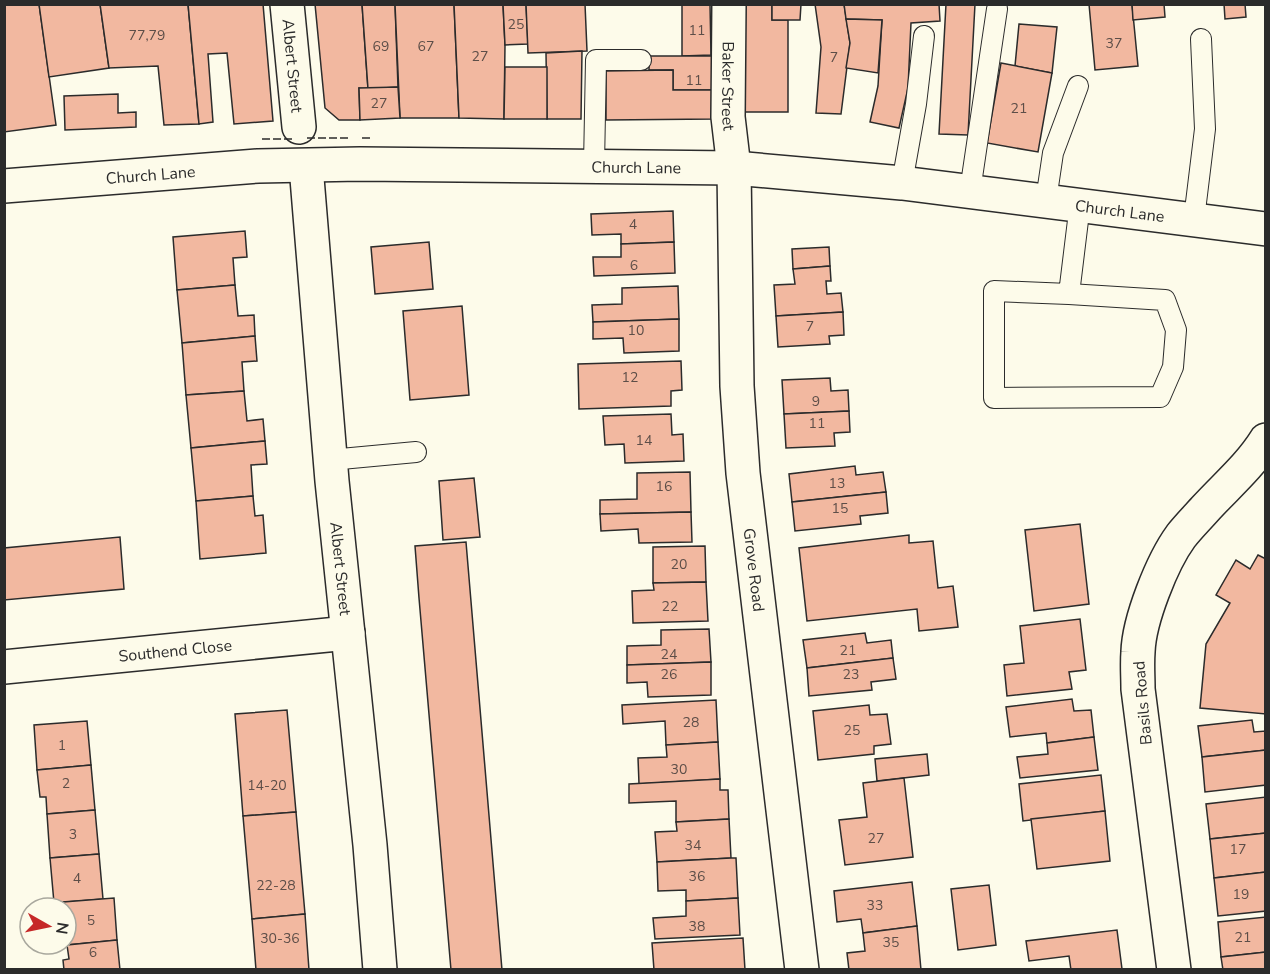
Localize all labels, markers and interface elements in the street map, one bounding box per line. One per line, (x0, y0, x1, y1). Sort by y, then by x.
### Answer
house number: 25 (508, 15, 524, 34)
street label: Albert Street (277, 18, 308, 114)
house number: 11 (689, 21, 705, 40)
house number: 77,79 (129, 26, 165, 45)
house number: 37 (1106, 34, 1122, 53)
house number: 69 (373, 37, 389, 56)
house number: 67 (418, 37, 434, 56)
street label: Baker Street (716, 41, 740, 132)
house number: 27 (472, 47, 488, 66)
house number: 7 (830, 48, 838, 67)
house number: 11 (686, 71, 702, 90)
house number: 27 (371, 94, 387, 113)
house number: 21 (1011, 99, 1027, 118)
street label: Church Lane (591, 156, 681, 179)
street label: Church Lane (105, 161, 196, 190)
street label: Church Lane (1074, 195, 1166, 228)
house number: 4 (629, 215, 637, 234)
house number: 6 (630, 256, 638, 275)
house number: 7 (806, 317, 814, 336)
house number: 10 (628, 321, 644, 340)
house number: 12 (622, 368, 638, 387)
house number: 9 (812, 392, 820, 411)
house number: 11 (809, 414, 825, 433)
house number: 14 (636, 431, 652, 450)
house number: 13 (829, 474, 845, 493)
house number: 16 (656, 477, 672, 496)
house number: 15 (832, 499, 848, 518)
street label: Albert Street (324, 521, 356, 617)
street label: Grove Road (738, 527, 769, 613)
house number: 20 (671, 555, 687, 574)
house number: 22 (662, 597, 678, 616)
street label: Southend Close (117, 635, 233, 668)
house number: 21 (840, 641, 856, 660)
house number: 24 (661, 645, 677, 664)
street label: Basils Road (1128, 660, 1158, 746)
house number: 26 (661, 665, 677, 684)
house number: 23 (843, 665, 859, 684)
house number: 28 (683, 713, 699, 732)
house number: 25 (844, 721, 860, 740)
house number: 1 (58, 736, 66, 755)
house number: 30 (671, 760, 687, 779)
house number: 2 (62, 774, 70, 793)
house number: 14-20 (247, 776, 287, 795)
house number: 3 (69, 825, 77, 844)
house number: 27 (868, 829, 884, 848)
house number: 34 (685, 836, 701, 855)
house number: 17 (1230, 840, 1246, 859)
house number: 36 (689, 867, 705, 886)
house number: 4 (73, 869, 81, 888)
house number: 22-28 (256, 876, 296, 895)
house number: 19 (1233, 885, 1249, 904)
north arrow (18, 896, 78, 956)
house number: 33 (867, 896, 883, 915)
house number: 5 (87, 911, 95, 930)
house number: 38 (689, 917, 705, 936)
text: N (50, 921, 74, 936)
house number: 21 (1235, 928, 1251, 947)
house number: 30-36 (260, 929, 300, 948)
house number: 35 (883, 933, 899, 952)
house number: 6 (89, 943, 97, 962)

